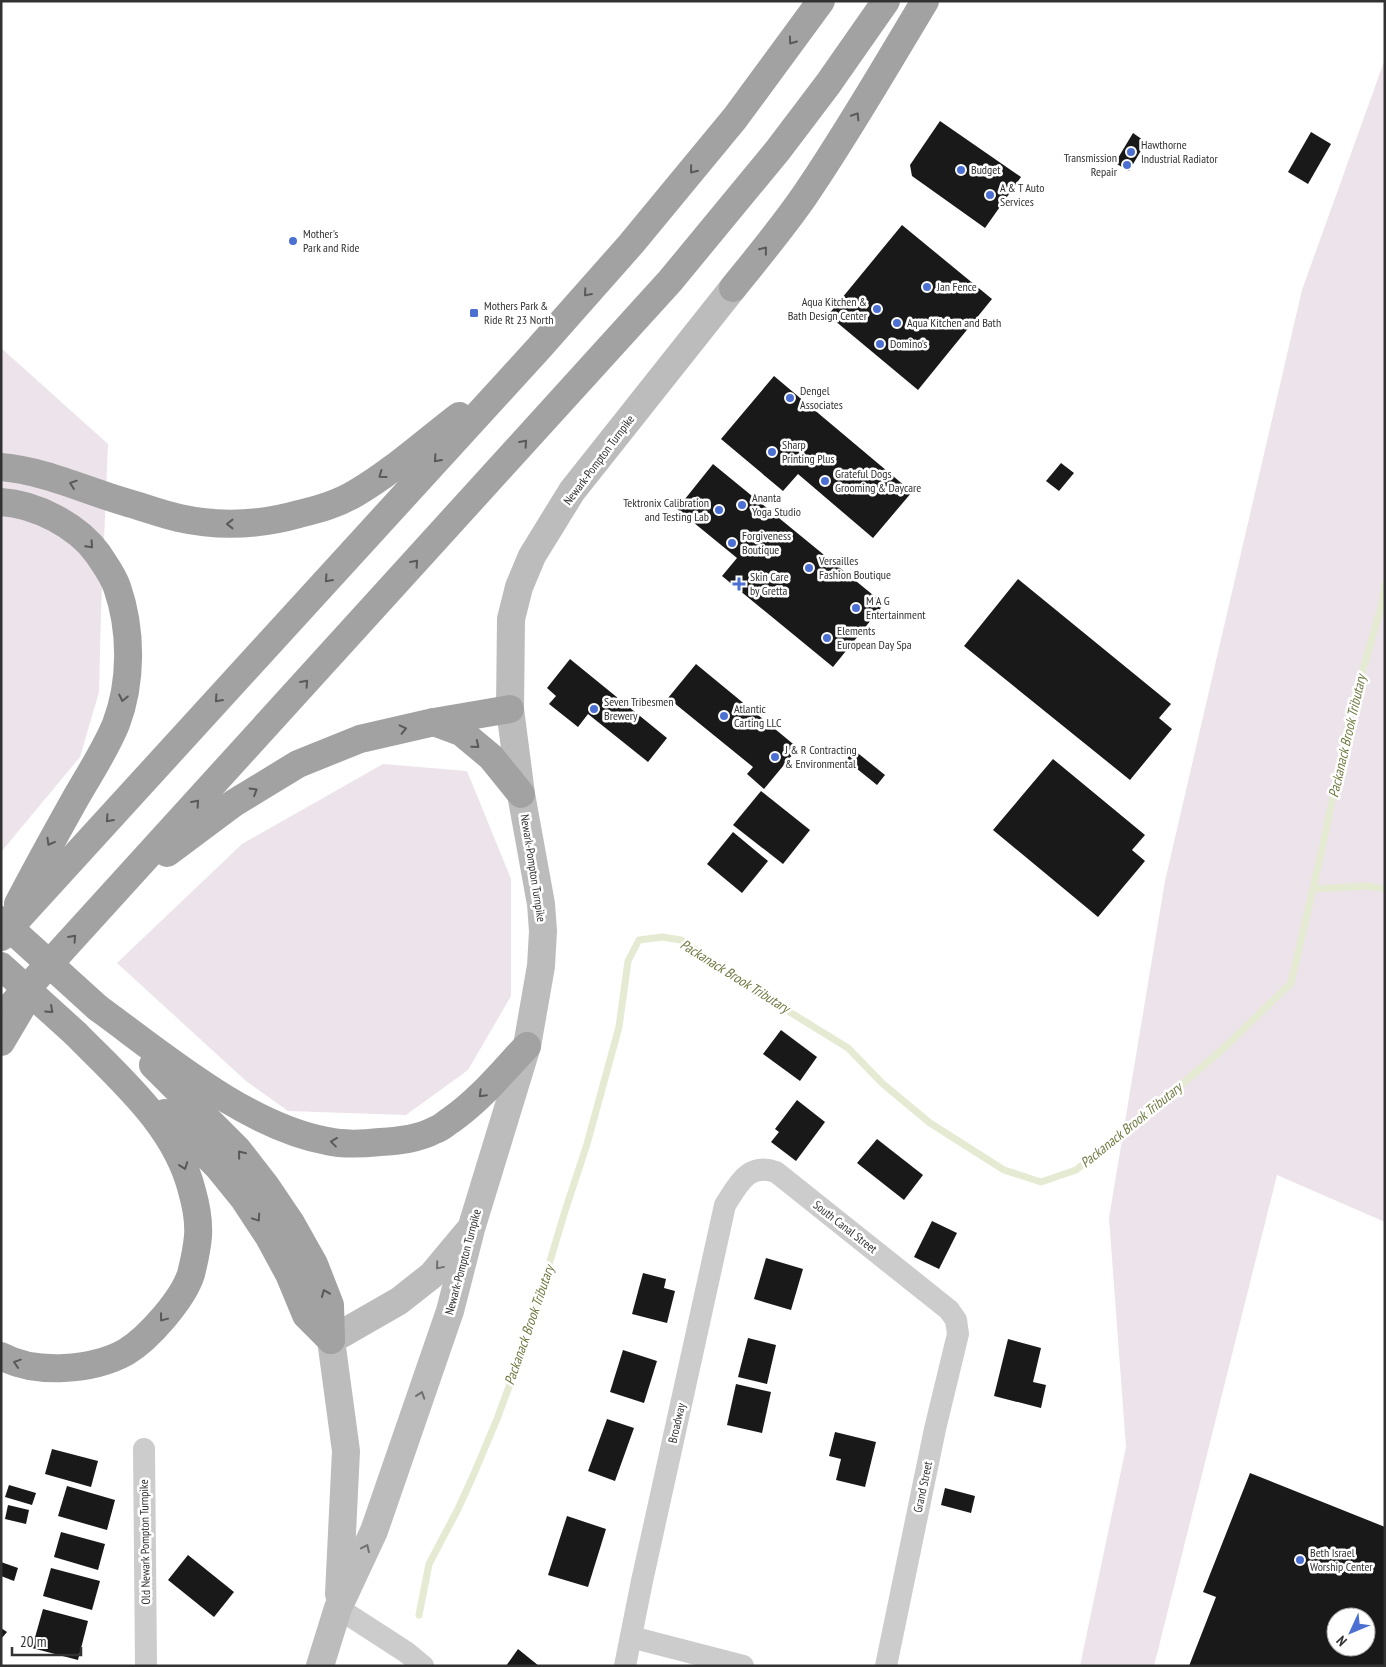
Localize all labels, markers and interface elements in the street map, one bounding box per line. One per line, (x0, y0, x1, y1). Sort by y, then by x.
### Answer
one-way arrow (789, 35, 798, 45)
one-way arrow (849, 112, 859, 121)
place label: Hawthorne Industrial Radiator (1141, 137, 1218, 166)
marker: Hawthorne Industrial Radiator (1125, 146, 1137, 158)
place label: Transmission Repair (1064, 150, 1118, 179)
marker: Transmission Repair (1121, 159, 1133, 171)
place label: Budget (971, 162, 1001, 177)
one-way arrow (691, 164, 699, 173)
marker: Budget (955, 164, 967, 176)
place label: A & T Auto Services (1000, 180, 1044, 209)
marker: A & T Auto Services (984, 189, 996, 201)
place label: Mother's Park and Ride (303, 226, 359, 255)
marker: Mother's Park and Ride (287, 235, 299, 247)
one-way arrow (758, 247, 766, 256)
place label: Jan Fence (936, 279, 977, 294)
marker: Jan Fence (921, 281, 933, 293)
one-way arrow (585, 287, 593, 296)
place label: Aqua Kitchen & Bath Design Center (788, 294, 868, 323)
place label: Mothers Park & Ride Rt 23 North (484, 298, 554, 327)
marker: Aqua Kitchen & Bath Design Center (871, 303, 883, 315)
marker: Mothers Park & Ride Rt 23 North (468, 307, 480, 319)
place label: Aqua Kitchen and Bath (907, 315, 1001, 330)
marker: Aqua Kitchen and Bath (891, 317, 903, 329)
place label: Domino's (890, 336, 927, 351)
marker: Domino's (874, 338, 886, 350)
place label: Dengel Associates (800, 383, 843, 412)
marker: Dengel Associates (784, 392, 796, 404)
street label: Newark-Pompton Turnpike (560, 412, 637, 508)
place label: Sharp Printing Plus (782, 437, 835, 466)
one-way arrow (518, 439, 527, 448)
marker: Sharp Printing Plus (766, 446, 778, 458)
one-way arrow (434, 453, 443, 462)
place label: Grateful Dogs Grooming & Daycare (835, 466, 921, 495)
one-way arrow (378, 469, 387, 478)
marker: Grateful Dogs Grooming & Daycare (819, 475, 831, 487)
one-way arrow (69, 480, 78, 490)
place label: Ananta Yoga Studio (752, 490, 801, 519)
place label: Tektronix Calibration and Testing Lab (623, 495, 709, 524)
marker: Ananta Yoga Studio (736, 499, 748, 511)
marker: Tektronix Calibration and Testing Lab (713, 504, 725, 516)
one-way arrow (225, 519, 233, 529)
place label: Forgiveness Boutique (742, 528, 791, 557)
marker: Forgiveness Boutique (726, 537, 738, 549)
one-way arrow (84, 540, 93, 549)
place label: Versailles Fashion Boutique (818, 553, 891, 582)
one-way arrow (409, 560, 418, 569)
marker: Versailles Fashion Boutique (803, 562, 815, 574)
place label: Skin Care by Gretta (750, 569, 789, 598)
one-way arrow (325, 573, 334, 582)
marker: Skin Care by Gretta (732, 577, 746, 591)
place label: M A G Entertainment (866, 593, 926, 622)
marker: M A G Entertainment (850, 602, 862, 614)
place label: Elements European Day Spa (837, 623, 912, 652)
marker: Elements European Day Spa (821, 632, 833, 644)
water label: Packanack Brook Tributary (1324, 671, 1370, 799)
one-way arrow (299, 680, 308, 689)
one-way arrow (118, 693, 129, 702)
one-way arrow (215, 693, 224, 702)
place label: Seven Tribesmen Brewery (604, 694, 674, 723)
place label: Atlantic Carting LLC (734, 701, 782, 730)
marker: Seven Tribesmen Brewery (588, 703, 600, 715)
marker: Atlantic Carting LLC (718, 710, 730, 722)
one-way arrow (399, 724, 408, 735)
one-way arrow (470, 739, 479, 747)
place label: J & R Contracting & Environmental (784, 742, 857, 771)
marker: J & R Contracting & Environmental (769, 751, 781, 763)
one-way arrow (249, 787, 258, 797)
one-way arrow (190, 800, 199, 809)
one-way arrow (106, 813, 115, 822)
street label: Newark-Pompton Turnpike (518, 813, 549, 923)
one-way arrow (47, 837, 57, 846)
one-way arrow (67, 935, 76, 944)
water label: Packanack Brook Tributary (677, 935, 794, 1018)
one-way arrow (45, 1004, 54, 1013)
water label: Packanack Brook Tributary (1077, 1078, 1187, 1171)
one-way arrow (479, 1089, 488, 1098)
one-way arrow (329, 1137, 337, 1148)
one-way arrow (239, 1151, 247, 1160)
one-way arrow (178, 1161, 188, 1170)
street label: South Canal Street (810, 1197, 881, 1257)
street label: Newark-Pompton Turnpike (441, 1207, 484, 1316)
one-way arrow (251, 1213, 260, 1222)
one-way arrow (437, 1260, 445, 1269)
water label: Packanack Brook Tributary (500, 1261, 558, 1387)
one-way arrow (321, 1289, 331, 1297)
one-way arrow (160, 1312, 169, 1321)
one-way arrow (14, 1358, 22, 1368)
one-way arrow (415, 1391, 425, 1400)
street label: Broadway (665, 1401, 688, 1444)
street label: Grand Street (910, 1459, 935, 1514)
street label: Old Newark Pompton Turnpike (136, 1479, 153, 1605)
one-way arrow (360, 1544, 370, 1553)
place label: Beth Israel Worship Center (1310, 1545, 1373, 1574)
marker: Beth Israel Worship Center (1294, 1554, 1306, 1566)
north arrow (1326, 1607, 1376, 1657)
scale bar (12, 1624, 81, 1656)
text: 20 m (20, 1632, 46, 1651)
text: N (1333, 1632, 1351, 1650)

